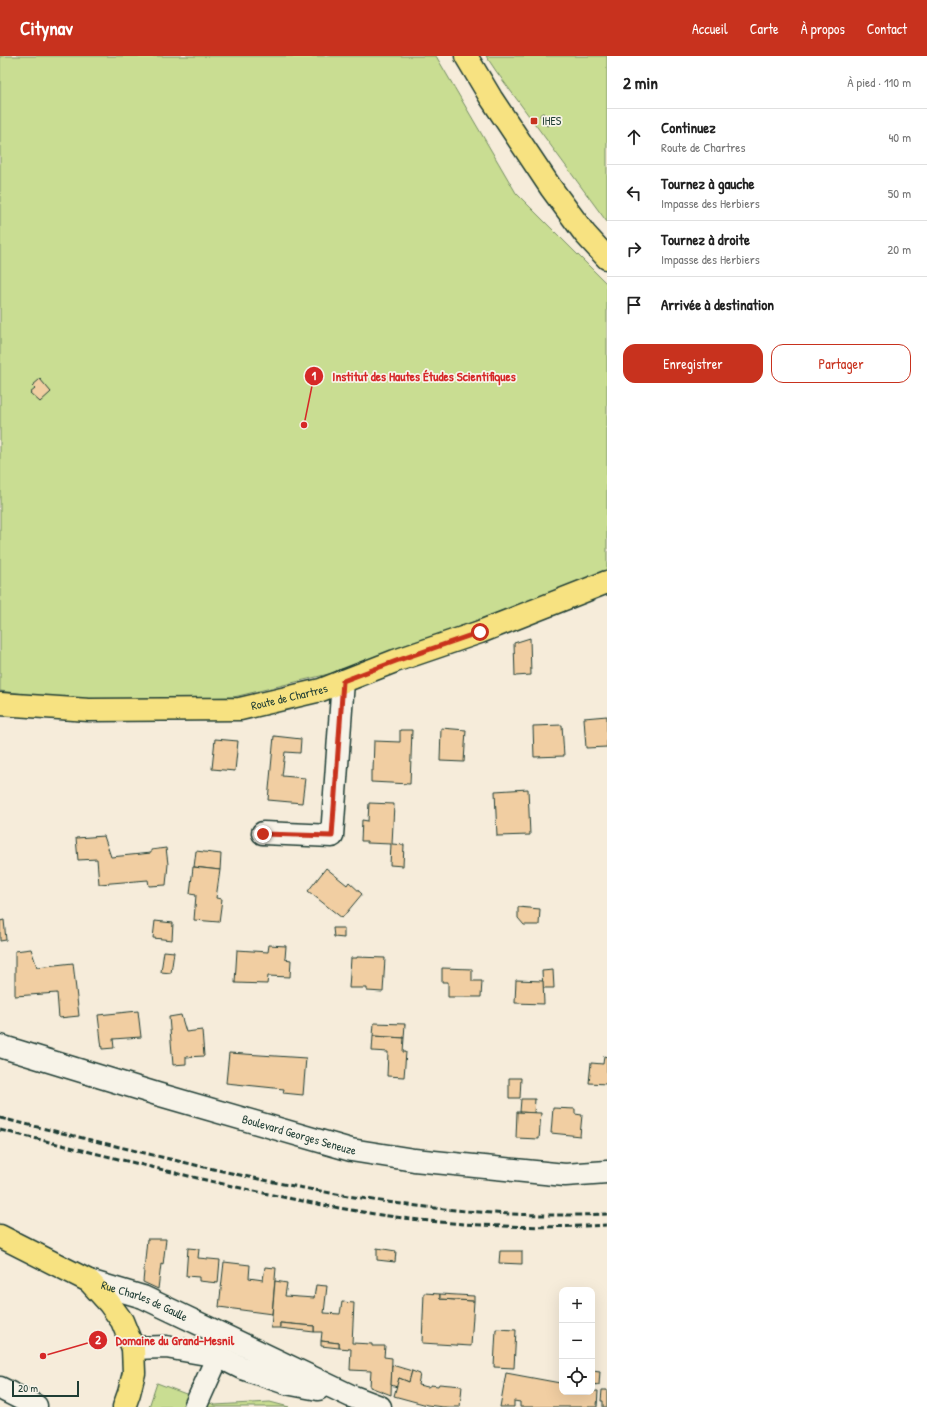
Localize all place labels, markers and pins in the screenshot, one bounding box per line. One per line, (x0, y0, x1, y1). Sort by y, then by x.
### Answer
place label: IHES (542, 112, 562, 129)
marker: IHES (529, 116, 539, 126)
callout: Institut des Hautes Études Scientifiques (304, 364, 524, 389)
callout: Domaine du Grand-Mesnil (88, 1328, 242, 1353)

